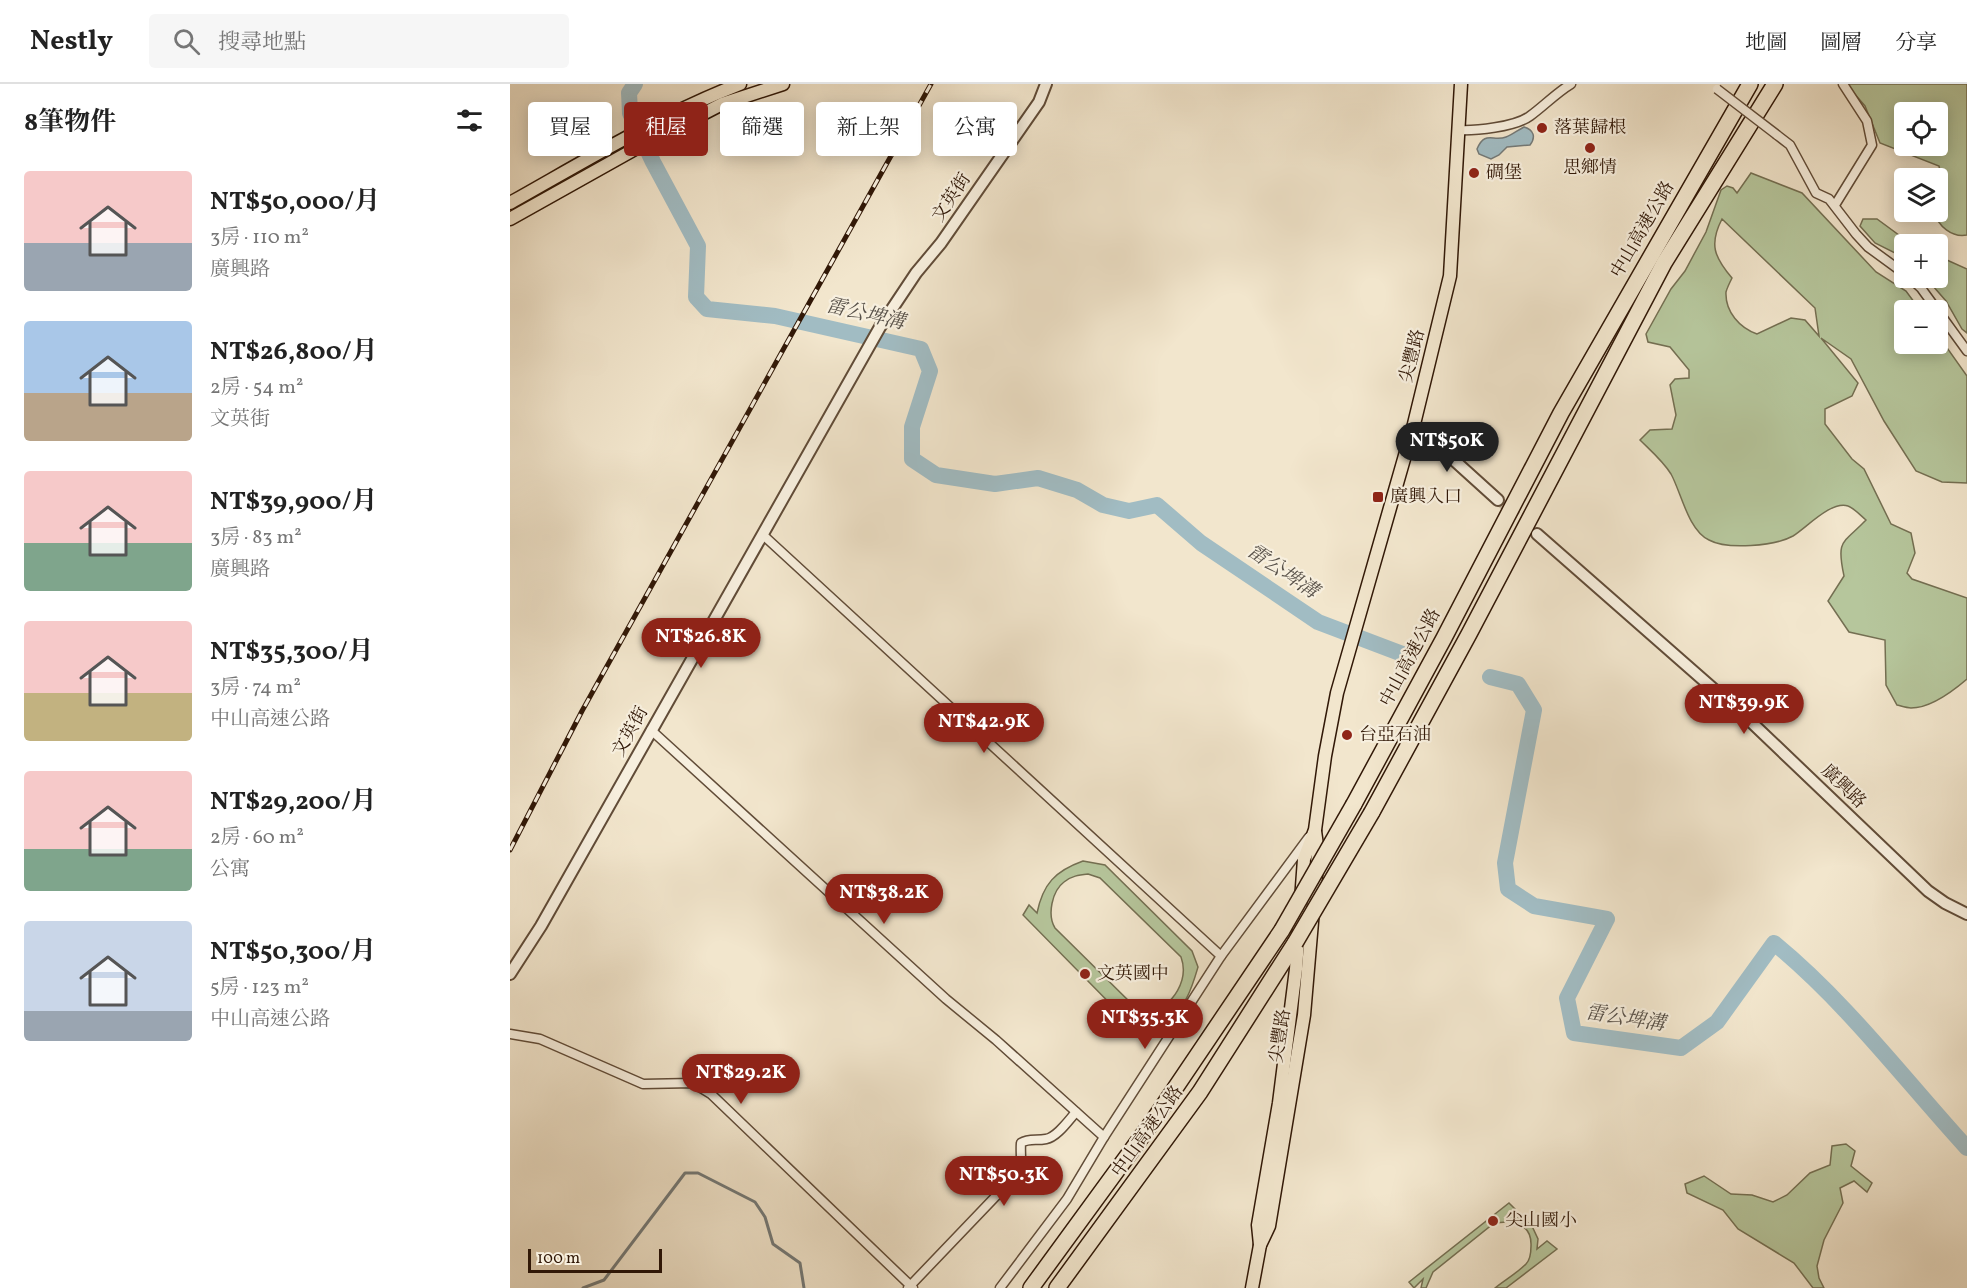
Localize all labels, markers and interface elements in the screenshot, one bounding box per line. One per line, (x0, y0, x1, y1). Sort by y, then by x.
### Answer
search box (149, 14, 569, 68)
text: Nestly (30, 22, 113, 61)
icon: search (170, 25, 203, 58)
text: 搜尋地點 (218, 28, 306, 59)
text: 地圖 (1745, 29, 1787, 58)
text: 圖層 (1820, 29, 1862, 58)
text: 分享 (1895, 29, 1937, 58)
chip: 買屋 (528, 102, 612, 156)
chip: 租屋 (624, 102, 708, 156)
chip: 篩選 (720, 102, 804, 156)
chip: 新上架 (816, 102, 921, 156)
chip: 公寓 (933, 102, 1017, 156)
map controls (1894, 102, 1948, 354)
button: locate (1894, 102, 1948, 156)
icon: filters (453, 104, 486, 137)
text: 8筆物件 (24, 105, 116, 141)
place label: 落葉歸根 (1554, 116, 1626, 141)
marker: 落葉歸根 (1535, 121, 1549, 135)
marker: 思鄉情 (1583, 141, 1597, 155)
place label: 思鄉情 (1563, 156, 1617, 181)
place label: 碉堡 (1486, 161, 1522, 186)
marker: 碉堡 (1467, 166, 1481, 180)
button: layers (1894, 168, 1948, 222)
street label: 文英街 (927, 169, 977, 227)
street label: 中山高速公路 (1605, 177, 1681, 283)
text: NT$50,000/月 (210, 184, 380, 220)
icon: home (72, 195, 144, 267)
text: 3房 · 110 m² (210, 224, 309, 252)
button: + (1894, 234, 1948, 288)
text: 廣興路 (210, 256, 270, 284)
water label: 雷公埤溝 (823, 292, 910, 338)
button: − (1894, 300, 1948, 354)
street label: 尖豐路 (1394, 327, 1432, 385)
text: NT$26,800/月 (210, 334, 378, 370)
icon: home (72, 345, 144, 417)
text: 2房 · 54 m² (210, 374, 303, 402)
text: 文英街 (210, 406, 270, 434)
pin: NT$50K (1398, 422, 1496, 473)
text: NT$50K (1410, 427, 1484, 455)
text: NT$39,900/月 (210, 484, 378, 520)
place label: 廣興入口 (1390, 485, 1462, 510)
marker: 廣興入口 (1371, 490, 1385, 504)
icon: home (72, 495, 144, 567)
text: 3房 · 83 m² (210, 524, 302, 552)
water label: 雷公埤溝 (1241, 538, 1325, 608)
text: 廣興路 (210, 556, 270, 584)
street label: 中山高速公路 (1375, 604, 1447, 712)
pin: NT$26.8K (639, 618, 763, 669)
text: NT$26.8K (656, 623, 746, 651)
text: NT$35,300/月 (210, 634, 374, 670)
icon: home (72, 645, 144, 717)
text: 3房 · 74 m² (210, 674, 301, 702)
pin: NT$39.9K (1682, 684, 1806, 735)
text: NT$39.9K (1699, 689, 1789, 717)
street label: 文英街 (607, 702, 655, 762)
pin: NT$42.9K (922, 703, 1046, 754)
text: 中山高速公路 (210, 706, 330, 734)
text: NT$42.9K (938, 708, 1030, 736)
place label: 台亞石油 (1359, 723, 1431, 748)
marker: 台亞石油 (1340, 728, 1354, 742)
street label: 廣興路 (1815, 759, 1871, 815)
text: NT$29,200/月 (210, 784, 377, 820)
icon: home (72, 795, 144, 867)
text: 2房 · 60 m² (210, 824, 304, 852)
text: 公寓 (210, 856, 250, 884)
pin: NT$38.2K (822, 874, 946, 925)
text: NT$38.2K (839, 879, 929, 907)
text: NT$50,300/月 (210, 934, 376, 970)
icon: home (72, 945, 144, 1017)
place label: 文英國中 (1097, 962, 1169, 987)
marker: 文英國中 (1078, 967, 1092, 981)
text: 5房 · 123 m² (210, 974, 309, 1002)
pin: NT$35.3K (1083, 999, 1207, 1050)
water label: 雷公埤溝 (1583, 999, 1670, 1040)
text: NT$35.3K (1101, 1004, 1189, 1032)
text: 中山高速公路 (210, 1006, 330, 1034)
street label: 尖豐路 (1264, 1007, 1298, 1065)
pin: NT$29.2K (679, 1054, 803, 1105)
text: NT$29.2K (696, 1059, 786, 1087)
street label: 中山高速公路 (1106, 1081, 1190, 1183)
pin: NT$50.3K (942, 1156, 1066, 1207)
text: NT$50.3K (959, 1161, 1049, 1189)
place label: 尖山國小 (1505, 1209, 1577, 1234)
marker: 尖山國小 (1486, 1214, 1500, 1228)
scale bar (528, 1246, 662, 1274)
text: 100 m (537, 1248, 580, 1270)

